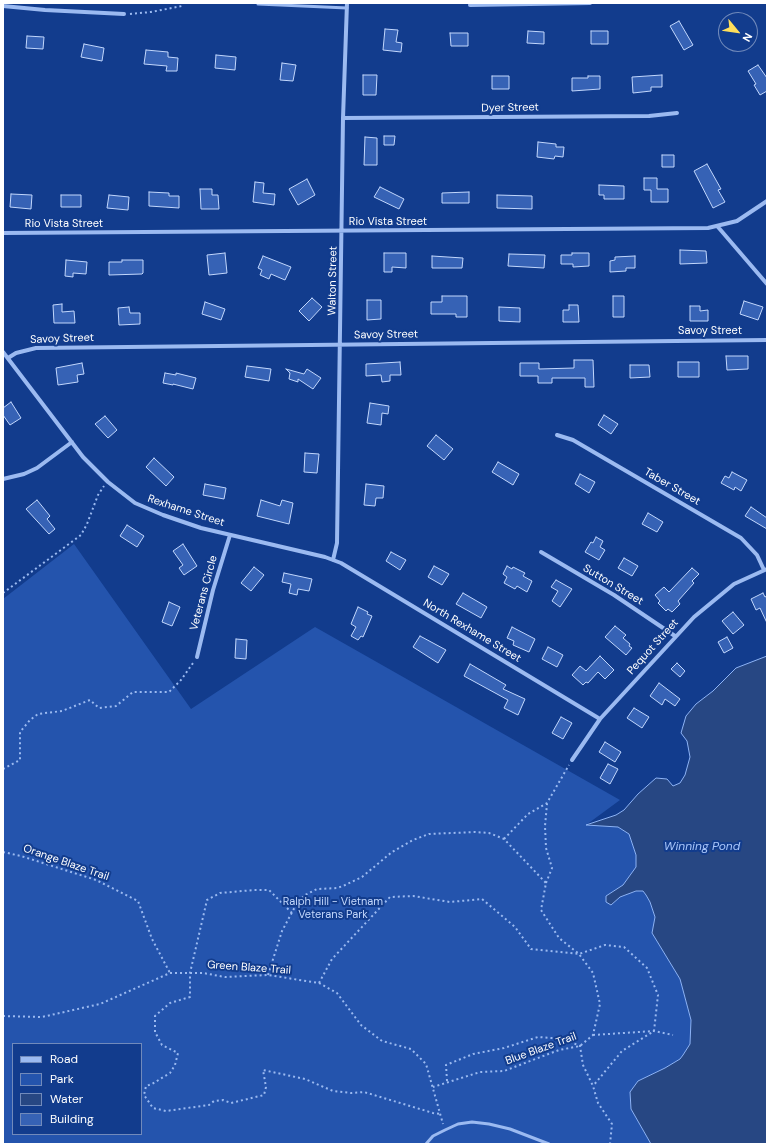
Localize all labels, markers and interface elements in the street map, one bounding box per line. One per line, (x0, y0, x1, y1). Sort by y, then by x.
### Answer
north arrow (718, 12, 758, 52)
text: N (740, 30, 756, 44)
street label: Dyer Street (481, 101, 539, 115)
street label: Rio Vista Street (349, 215, 427, 229)
street label: Rio Vista Street (25, 217, 103, 231)
street label: Walton Street (326, 246, 340, 316)
street label: Savoy Street (678, 324, 742, 338)
street label: Savoy Street (354, 328, 418, 342)
street label: Savoy Street (30, 331, 94, 347)
street label: Taber Street (642, 466, 702, 508)
street label: Rexhame Street (146, 492, 226, 530)
street label: Veterans Circle (188, 554, 220, 632)
street label: Sutton Street (580, 562, 646, 608)
street label: North Rexhame Street (421, 597, 523, 665)
street label: Pequot Street (625, 616, 681, 678)
water label: Winning Pond (664, 840, 740, 854)
street label: Orange Blaze Trail (21, 842, 111, 884)
park label: Ralph Hill - Vietnam Veterans Park (283, 895, 383, 921)
street label: Green Blaze Trail (207, 958, 291, 978)
street label: Blue Blaze Trail (504, 1030, 578, 1068)
legend (12, 1043, 142, 1135)
text: Road (50, 1051, 78, 1067)
text: Park (50, 1071, 74, 1087)
text: Water (50, 1091, 83, 1107)
text: Building (50, 1111, 94, 1127)

